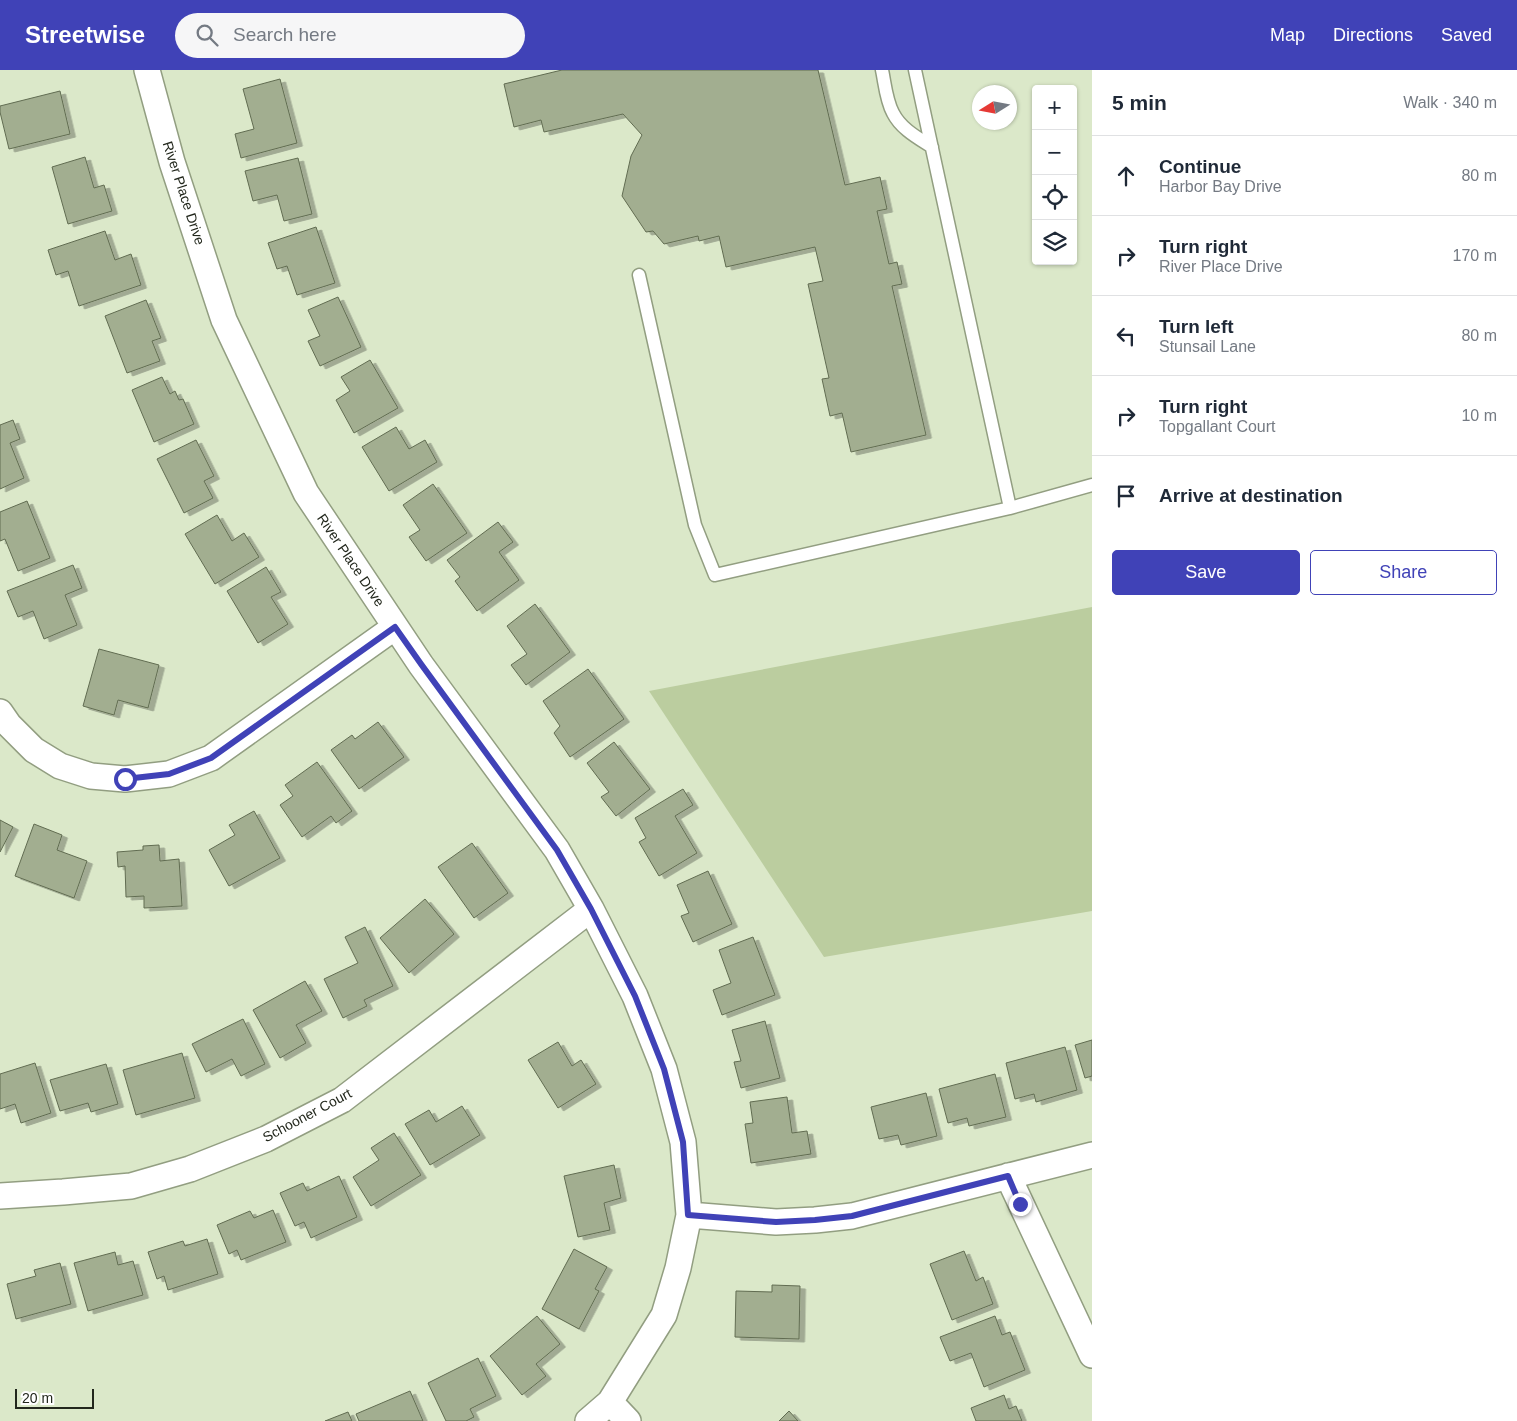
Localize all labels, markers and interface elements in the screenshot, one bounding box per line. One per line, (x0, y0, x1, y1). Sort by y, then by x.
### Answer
search box (175, 13, 525, 58)
text: Streetwise (25, 21, 145, 48)
icon: search (193, 21, 221, 49)
text: Search here (233, 24, 337, 45)
text: Map (1270, 25, 1305, 45)
text: Directions (1333, 25, 1413, 45)
text: Saved (1441, 25, 1492, 45)
north arrow (972, 85, 1017, 130)
map controls (1032, 85, 1077, 265)
button: + (1032, 85, 1077, 130)
text: 5 min (1112, 91, 1167, 114)
text: Walk · 340 m (1403, 94, 1497, 111)
button: − (1032, 130, 1077, 175)
street label: River Place Drive (160, 139, 208, 247)
text: Continue (1159, 156, 1241, 177)
icon: ahead (1112, 162, 1140, 190)
text: 80 m (1461, 167, 1497, 184)
button: locate (1032, 175, 1077, 220)
text: Harbor Bay Drive (1159, 178, 1282, 195)
button: layers (1032, 220, 1077, 265)
text: Turn right (1159, 236, 1247, 257)
icon: right (1112, 242, 1140, 270)
text: 170 m (1453, 247, 1497, 264)
text: River Place Drive (1159, 258, 1283, 275)
text: Turn left (1159, 316, 1234, 337)
icon: left (1112, 322, 1140, 350)
text: 80 m (1461, 327, 1497, 344)
text: Stunsail Lane (1159, 338, 1256, 355)
text: Turn right (1159, 396, 1247, 417)
icon: right (1112, 402, 1140, 430)
text: 10 m (1461, 407, 1497, 424)
text: Topgallant Court (1159, 418, 1276, 435)
icon: arrive (1112, 482, 1140, 510)
text: Arrive at destination (1159, 485, 1343, 506)
street label: River Place Drive (314, 511, 388, 609)
button: Save (1112, 550, 1300, 595)
button: Share (1310, 550, 1497, 595)
route start (114, 768, 137, 791)
street label: Schooner Court (260, 1085, 354, 1145)
route end (1009, 1193, 1032, 1216)
scale bar (15, 1386, 94, 1409)
text: 20 m (22, 1390, 53, 1406)

